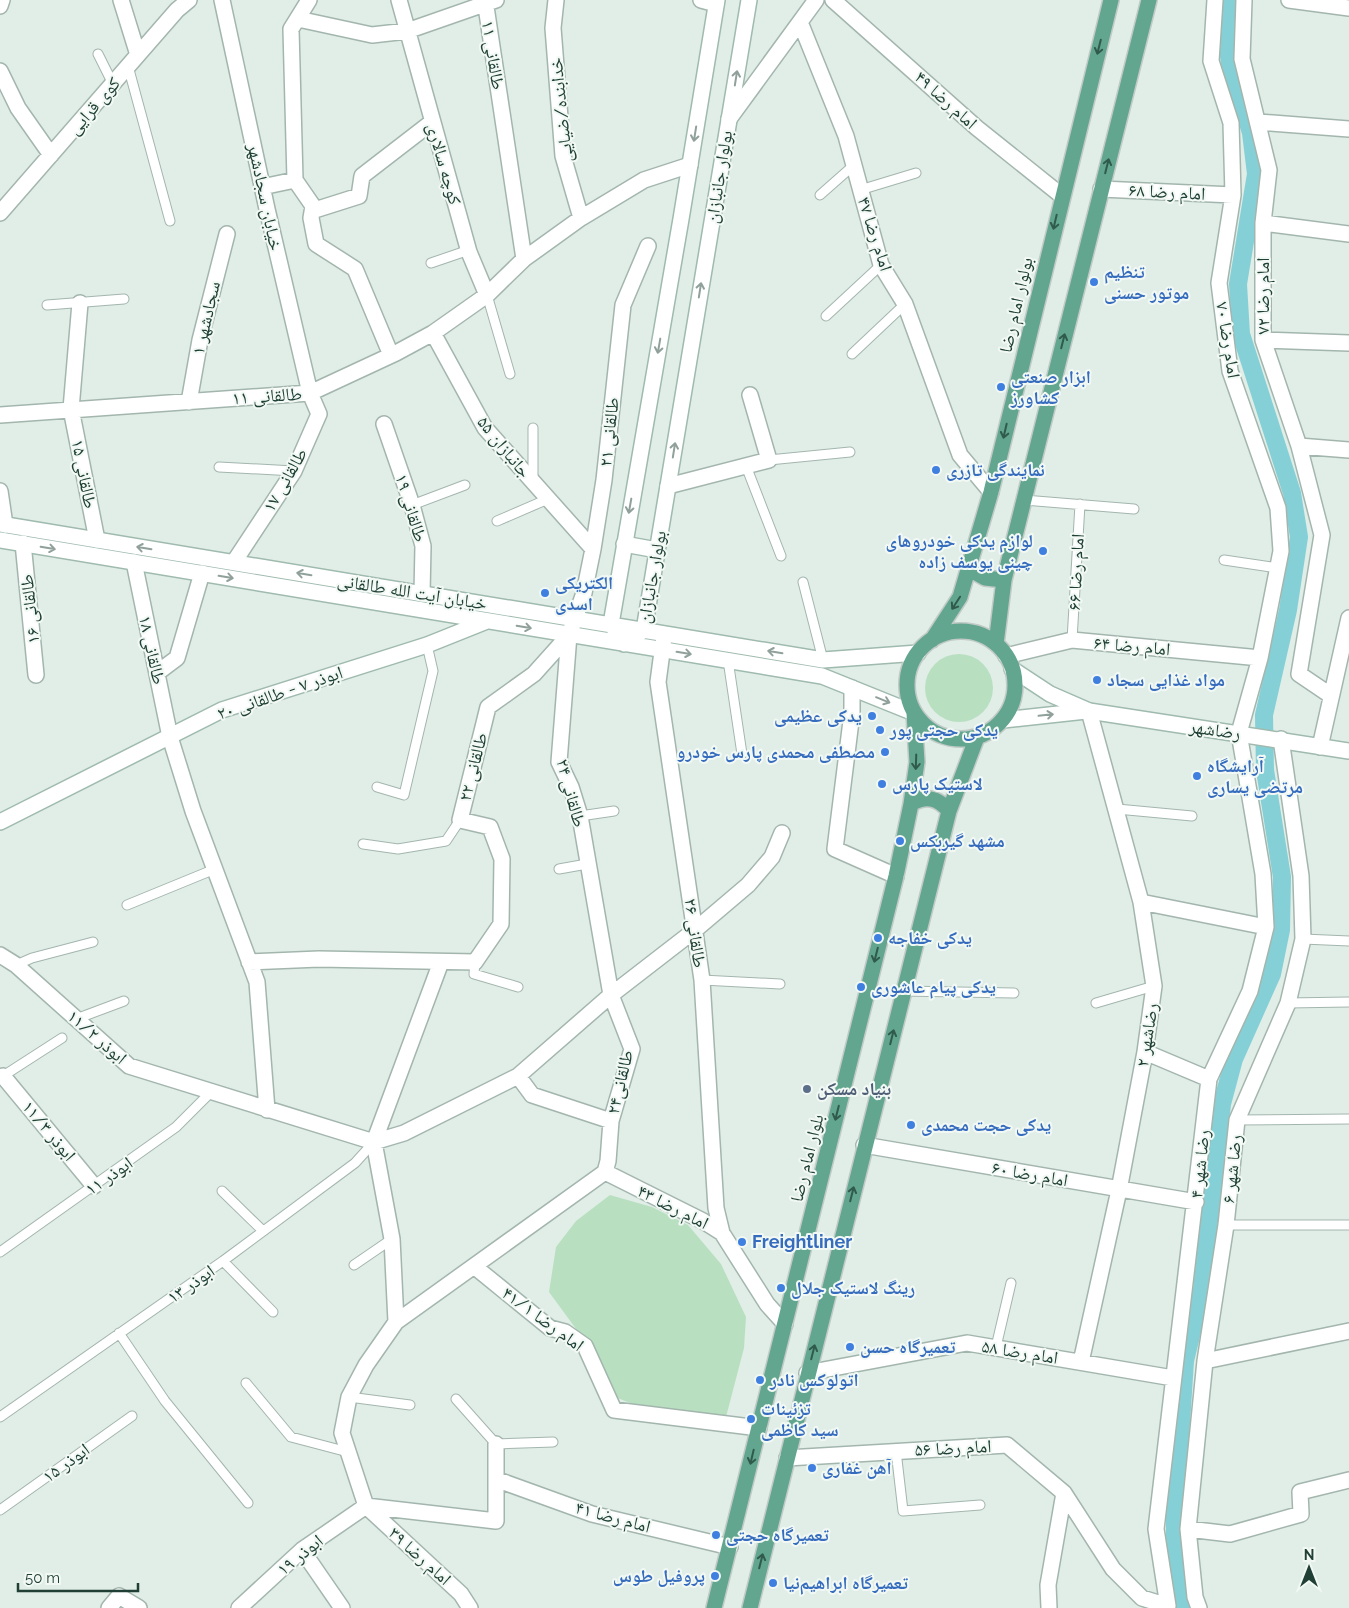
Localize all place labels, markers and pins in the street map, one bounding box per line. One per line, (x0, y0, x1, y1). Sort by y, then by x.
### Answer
place label: تنظیم موتور حسنی (1104, 261, 1189, 304)
marker: تنظیم موتور حسنی (1088, 276, 1100, 288)
place label: ابزار صنعتی کشاورز (1010, 366, 1091, 408)
marker: ابزار صنعتی کشاورز (995, 381, 1007, 393)
place label: نمایندگی تازری (946, 459, 1045, 481)
marker: نمایندگی تازری (930, 464, 942, 476)
place label: لوازم یدکی خودروهای چینی یوسف زاده (885, 530, 1033, 573)
marker: لوازم یدکی خودروهای چینی یوسف زاده (1037, 545, 1049, 557)
place label: الکتریکی اسدی (555, 572, 613, 615)
marker: الکتریکی اسدی (539, 587, 551, 599)
place label: مواد غذایی سجاد (1107, 669, 1225, 691)
marker: مواد غذایی سجاد (1091, 674, 1103, 686)
place label: یدکی عظیمی (774, 705, 862, 727)
marker: یدکی عظیمی (866, 710, 878, 722)
place label: یدکی حجتی پور (889, 719, 998, 741)
marker: یدکی حجتی پور (874, 724, 886, 736)
place label: مصطفی محمدی پارس خودرو (677, 741, 875, 763)
marker: مصطفی محمدی پارس خودرو (879, 746, 891, 758)
place label: آرایشگاه مرتضی یساری (1207, 755, 1303, 798)
marker: آرایشگاه مرتضی یساری (1191, 770, 1203, 782)
place label: لاستیک پارس (892, 773, 983, 795)
marker: لاستیک پارس (876, 778, 888, 790)
place label: مشهد گیربکس (910, 830, 1005, 852)
marker: مشهد گیربکس (894, 835, 906, 847)
place label: یدکی خفاجه (888, 927, 972, 949)
marker: یدکی خفاجه (872, 932, 884, 944)
place label: یدکی پیام عاشوری (871, 976, 996, 999)
marker: یدکی پیام عاشوری (855, 981, 867, 993)
place label: بنیاد مسکن (817, 1078, 891, 1100)
marker: بنیاد مسکن (801, 1083, 813, 1095)
place label: یدکی حجت محمدی (921, 1114, 1051, 1136)
marker: یدکی حجت محمدی (905, 1119, 917, 1131)
place label: Freightliner (752, 1231, 852, 1252)
marker: Freightliner (736, 1236, 748, 1248)
place label: رینگ لاستیک جلال (791, 1277, 915, 1299)
marker: رینگ لاستیک جلال (775, 1282, 787, 1294)
place label: تعمیرگاه حسن (860, 1336, 956, 1358)
marker: تعمیرگاه حسن (844, 1341, 856, 1353)
place label: اتولوکس نادر (769, 1369, 859, 1391)
marker: اتولوکس نادر (754, 1374, 766, 1386)
place label: تزئینات سید کاظمی (761, 1398, 839, 1441)
marker: تزئینات سید کاظمی (745, 1413, 757, 1425)
place label: آهن غفاری (822, 1457, 892, 1479)
marker: آهن غفاری (806, 1462, 818, 1474)
place label: تعمیرگاه حجتی (726, 1524, 829, 1546)
marker: تعمیرگاه حجتی (710, 1529, 722, 1541)
place label: پروفیل طوس (613, 1565, 705, 1587)
marker: پروفیل طوس (709, 1570, 721, 1582)
place label: تعمیرگاه ابراهیم‌نیا (783, 1572, 908, 1595)
marker: تعمیرگاه ابراهیم‌نیا (767, 1577, 779, 1589)

